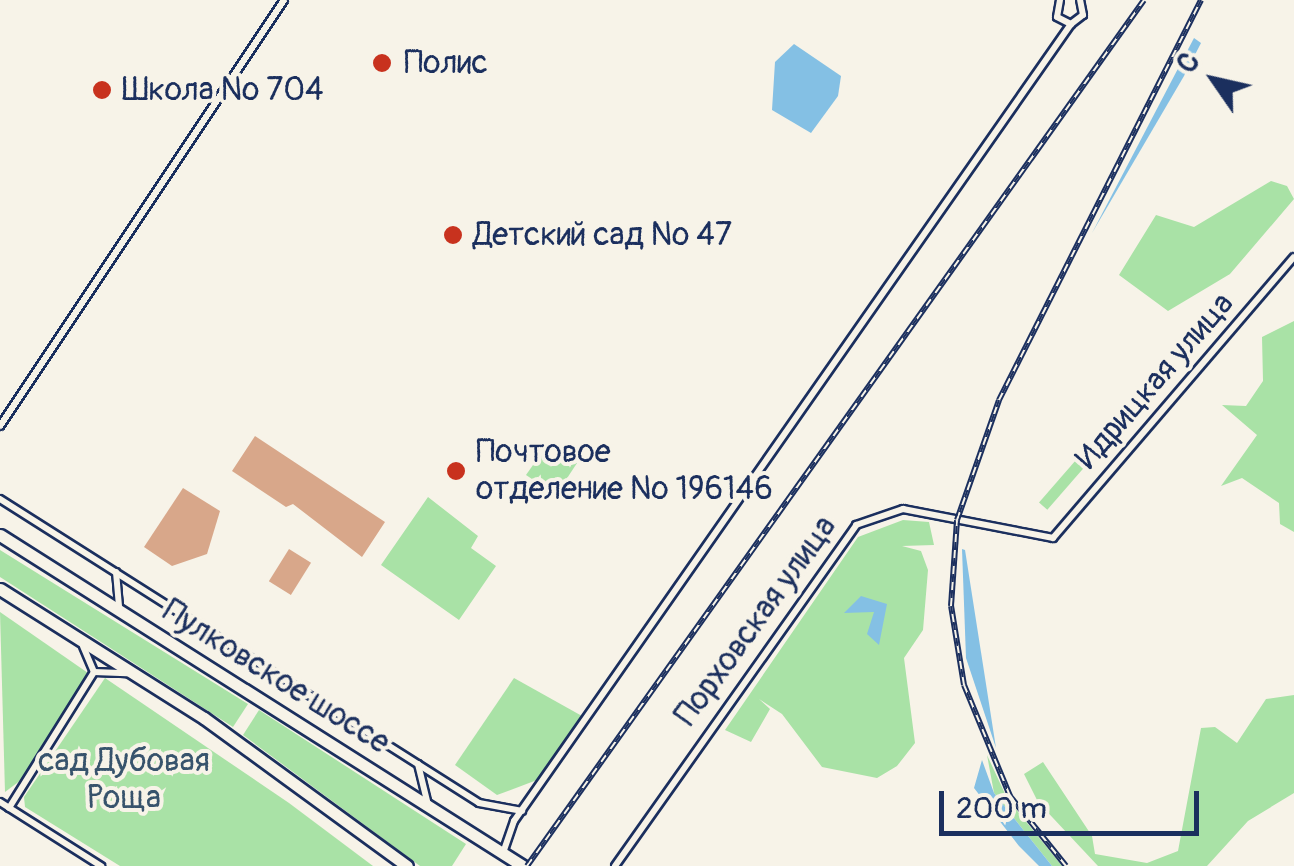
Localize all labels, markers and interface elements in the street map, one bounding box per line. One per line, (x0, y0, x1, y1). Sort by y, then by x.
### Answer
north arrow (1164, 30, 1264, 130)
place label: Полис (404, 44, 488, 82)
text: С (1169, 46, 1208, 80)
marker: Полис (369, 50, 395, 76)
place label: Школа № 704 (122, 71, 324, 109)
marker: Школа № 704 (91, 79, 113, 101)
place label: Детский сад № 47 (473, 216, 732, 254)
marker: Детский сад № 47 (442, 224, 464, 246)
street label: Идрицкая улица (1068, 285, 1242, 477)
place label: Почтовое отделение № 196146 (476, 434, 773, 509)
marker: Почтовое отделение № 196146 (445, 460, 467, 482)
street label: Порховская улица (667, 509, 845, 733)
street label: Пулковское шоссе (156, 592, 396, 762)
park label: сад Дубовая Роща (38, 743, 210, 818)
scale bar (944, 771, 1204, 833)
text: 200 m (956, 790, 1047, 827)

